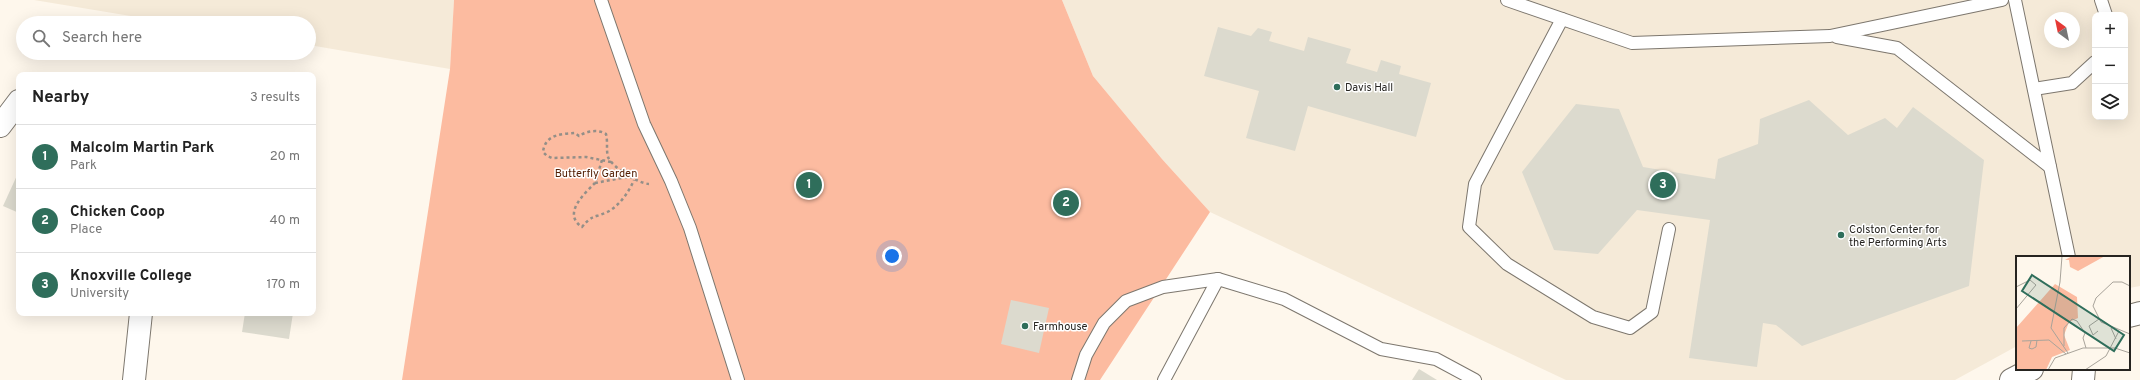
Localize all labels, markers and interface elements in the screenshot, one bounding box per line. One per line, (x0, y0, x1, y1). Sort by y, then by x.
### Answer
north arrow (2044, 12, 2080, 48)
map controls (2092, 12, 2128, 120)
button: + (2092, 12, 2128, 48)
search box (16, 16, 316, 60)
icon: search (30, 27, 52, 49)
text: Search here (62, 29, 142, 48)
button: − (2092, 48, 2128, 84)
place label: Davis Hall (1345, 81, 1393, 95)
marker: Davis Hall (1332, 82, 1342, 92)
button: layers (2092, 84, 2128, 120)
text: Nearby (32, 87, 89, 109)
text: 3 results (250, 90, 300, 106)
text: Malcolm Martin Park (70, 139, 214, 158)
text: 1 (42, 149, 48, 165)
text: 20 m (270, 149, 300, 165)
text: Park (70, 158, 97, 174)
park label: Butterfly Garden (555, 167, 637, 181)
pin: 1 (796, 170, 822, 200)
pin: 3 (1650, 170, 1676, 200)
pin: 2 (1053, 188, 1079, 218)
text: Chicken Coop (70, 203, 165, 222)
text: 2 (41, 213, 49, 229)
text: 40 m (270, 213, 300, 229)
text: Place (70, 222, 102, 238)
place label: Colston Center for the Performing Arts (1849, 223, 1947, 250)
marker: Colston Center for the Performing Arts (1836, 230, 1846, 240)
your location (882, 246, 902, 266)
inset map (2016, 256, 2130, 370)
text: Knoxville College (70, 267, 192, 286)
text: 3 (41, 277, 49, 293)
text: 170 m (266, 277, 300, 293)
text: University (70, 286, 129, 302)
place label: Farmhouse (1033, 320, 1088, 334)
marker: Farmhouse (1020, 321, 1030, 331)

